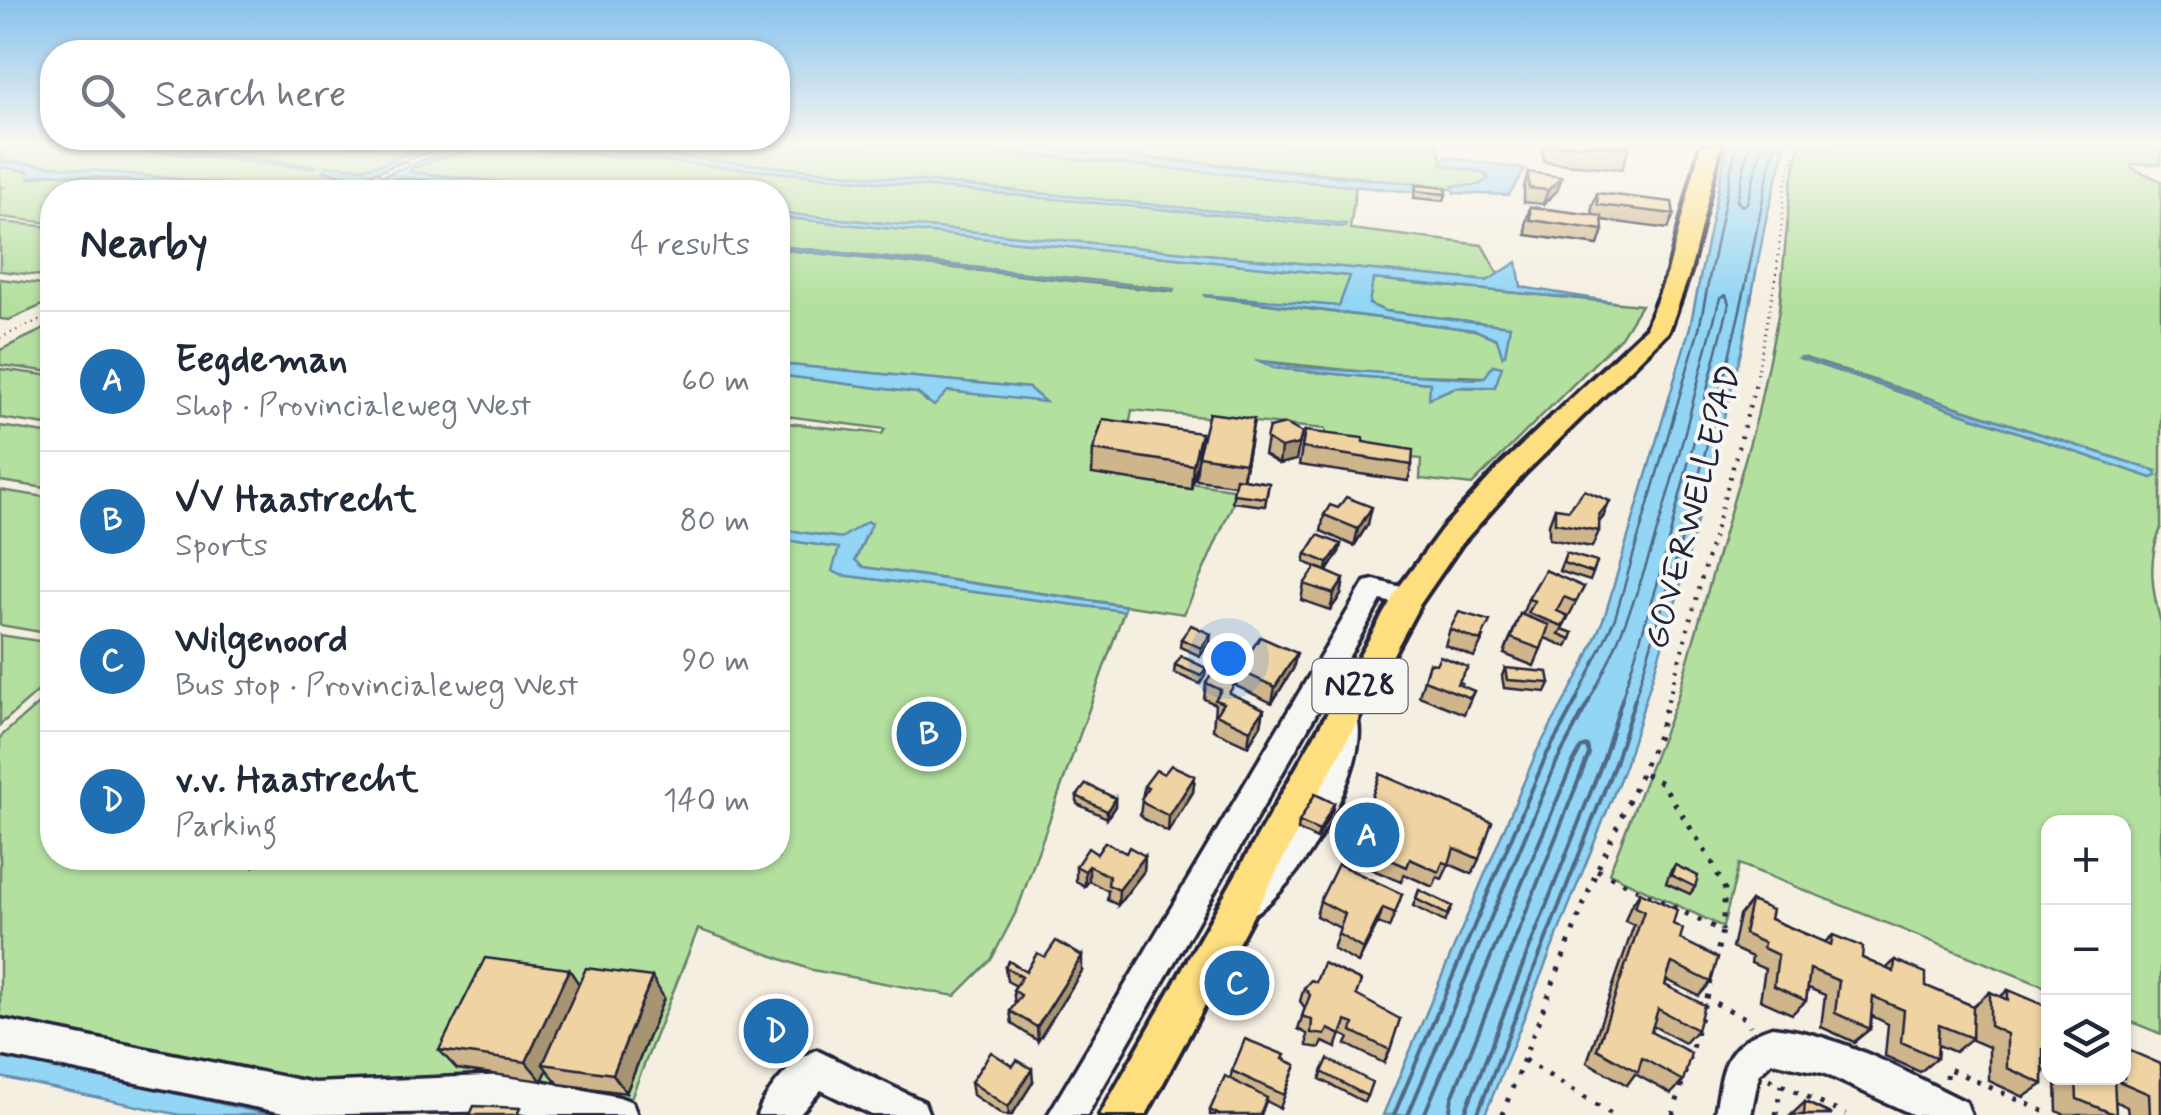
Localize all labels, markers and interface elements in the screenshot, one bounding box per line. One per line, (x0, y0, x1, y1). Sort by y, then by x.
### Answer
search box (40, 40, 790, 150)
icon: search (75, 68, 130, 123)
text: Search here (155, 71, 346, 120)
text: Nearby (80, 218, 208, 273)
text: 4 results (630, 224, 750, 266)
text: Eegdeman (175, 336, 348, 385)
text: A (102, 360, 123, 402)
text: 60 m (681, 360, 750, 402)
street label: GOVERWELLEPAD (1634, 360, 1754, 654)
text: Shop · Provincialeweg West (175, 385, 531, 427)
text: VV Haastrecht (175, 476, 417, 525)
text: B (102, 500, 123, 542)
text: 80 m (680, 500, 750, 542)
text: Sports (175, 525, 268, 567)
text: Wilgenoord (175, 616, 348, 665)
your location (1203, 633, 1254, 684)
text: C (101, 640, 124, 682)
text: 90 m (682, 640, 750, 682)
road number: N228 (1312, 659, 1408, 713)
text: Bus stop · Provincialeweg West (175, 665, 579, 707)
pin: B (896, 696, 962, 772)
text: v.v. Haastrecht (175, 756, 419, 805)
text: D (101, 780, 124, 822)
text: 140 m (663, 780, 750, 822)
pin: A (1334, 798, 1400, 872)
text: Parking (175, 805, 277, 847)
map controls (2041, 815, 2131, 1085)
button: + (2041, 815, 2131, 905)
button: − (2041, 905, 2131, 995)
pin: C (1204, 946, 1270, 1020)
pin: D (744, 994, 808, 1068)
button: layers (2041, 995, 2131, 1085)

